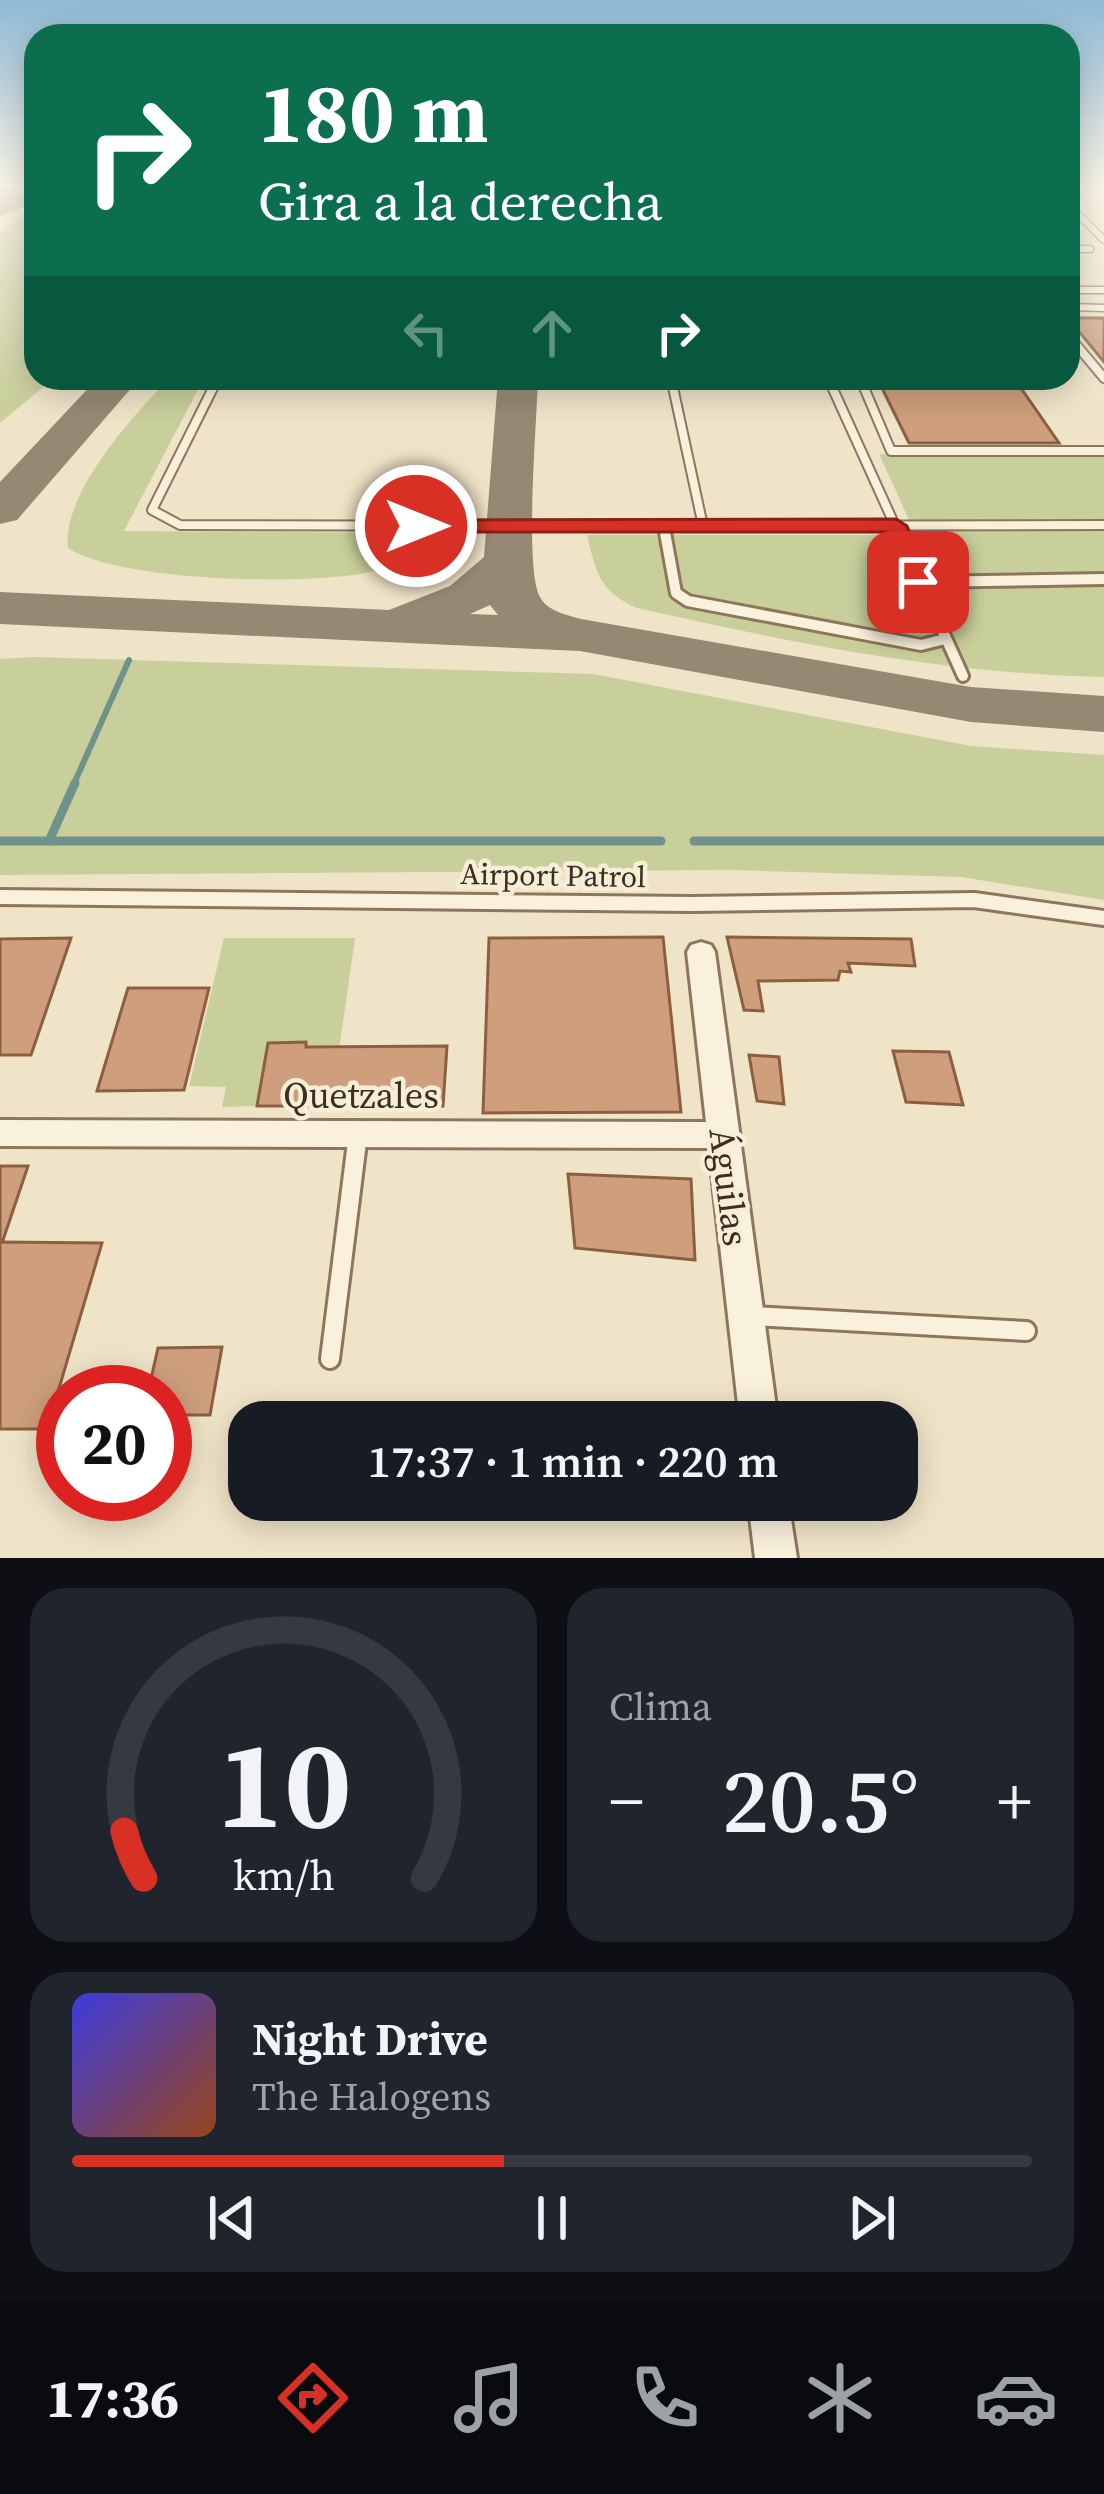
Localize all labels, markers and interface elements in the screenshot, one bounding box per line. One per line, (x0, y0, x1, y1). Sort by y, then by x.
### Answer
text: 180 m (258, 55, 489, 170)
icon: right (60, 72, 216, 228)
text: Gira a la derecha (258, 164, 663, 238)
icon: left (393, 300, 459, 366)
icon: ahead (519, 300, 585, 366)
icon: right (645, 300, 711, 366)
position arrow (353, 463, 479, 589)
pin (867, 531, 969, 633)
icon: arrive (885, 549, 951, 615)
street label: Airport Patrol (460, 853, 646, 897)
street label: Quetzales (283, 1071, 439, 1120)
street label: Águilas (697, 1125, 761, 1249)
speed limit sign: 20 (36, 1365, 192, 1521)
text: 17:37 · 1 min · 220 m (368, 1430, 778, 1492)
text: Clima (609, 1680, 712, 1733)
text: 10 (216, 1698, 351, 1869)
text: 20.5° (722, 1739, 919, 1862)
text: − (609, 1756, 644, 1846)
text: + (997, 1756, 1032, 1846)
text: km/h (232, 1846, 335, 1904)
text: Night Drive (252, 2008, 488, 2070)
text: The Halogens (252, 2070, 491, 2123)
icon: previous (199, 2185, 265, 2251)
icon: pause (519, 2185, 585, 2251)
icon: next (839, 2185, 905, 2251)
icon: directions (271, 2356, 355, 2440)
icon: music (447, 2356, 531, 2440)
icon: phone (623, 2356, 707, 2440)
icon: climate (798, 2356, 882, 2440)
icon: car (974, 2356, 1058, 2440)
text: 17:36 (46, 2361, 179, 2435)

